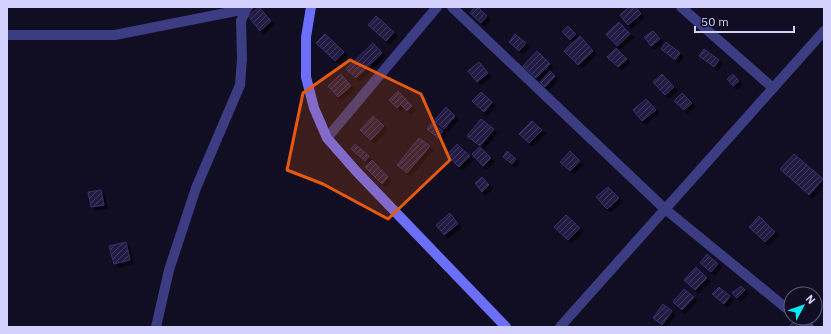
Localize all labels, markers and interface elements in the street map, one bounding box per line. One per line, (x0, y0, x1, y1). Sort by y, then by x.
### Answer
scale bar (695, 8, 794, 34)
text: 50 m (701, 14, 729, 29)
north arrow (783, 286, 823, 326)
text: N (803, 292, 818, 307)

